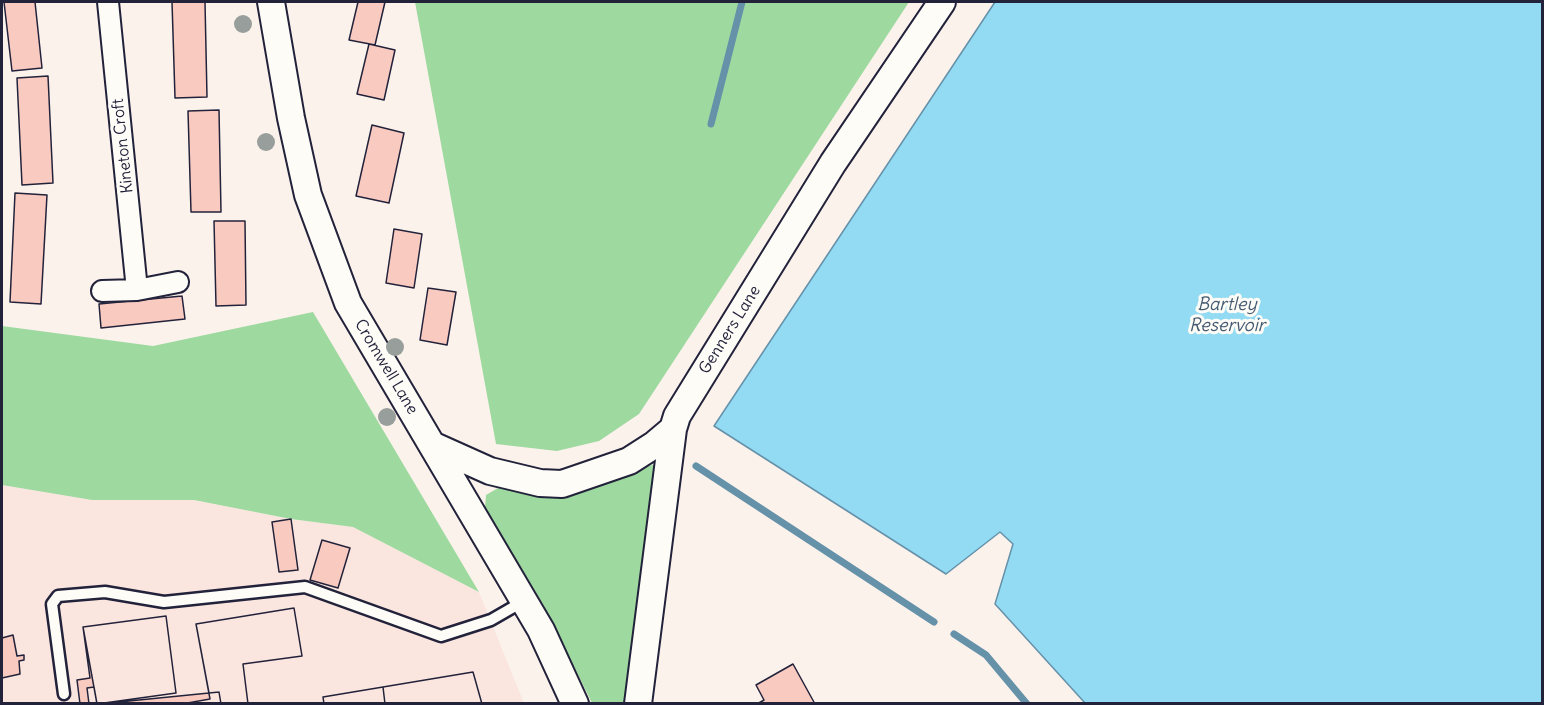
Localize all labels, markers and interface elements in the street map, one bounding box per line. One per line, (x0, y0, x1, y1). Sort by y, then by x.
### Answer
street label: Kineton Croft (108, 98, 138, 194)
street label: Genners Lane (695, 282, 765, 378)
water label: Bartley Reservoir (1189, 294, 1265, 336)
street label: Cromwell Lane (350, 316, 422, 418)

